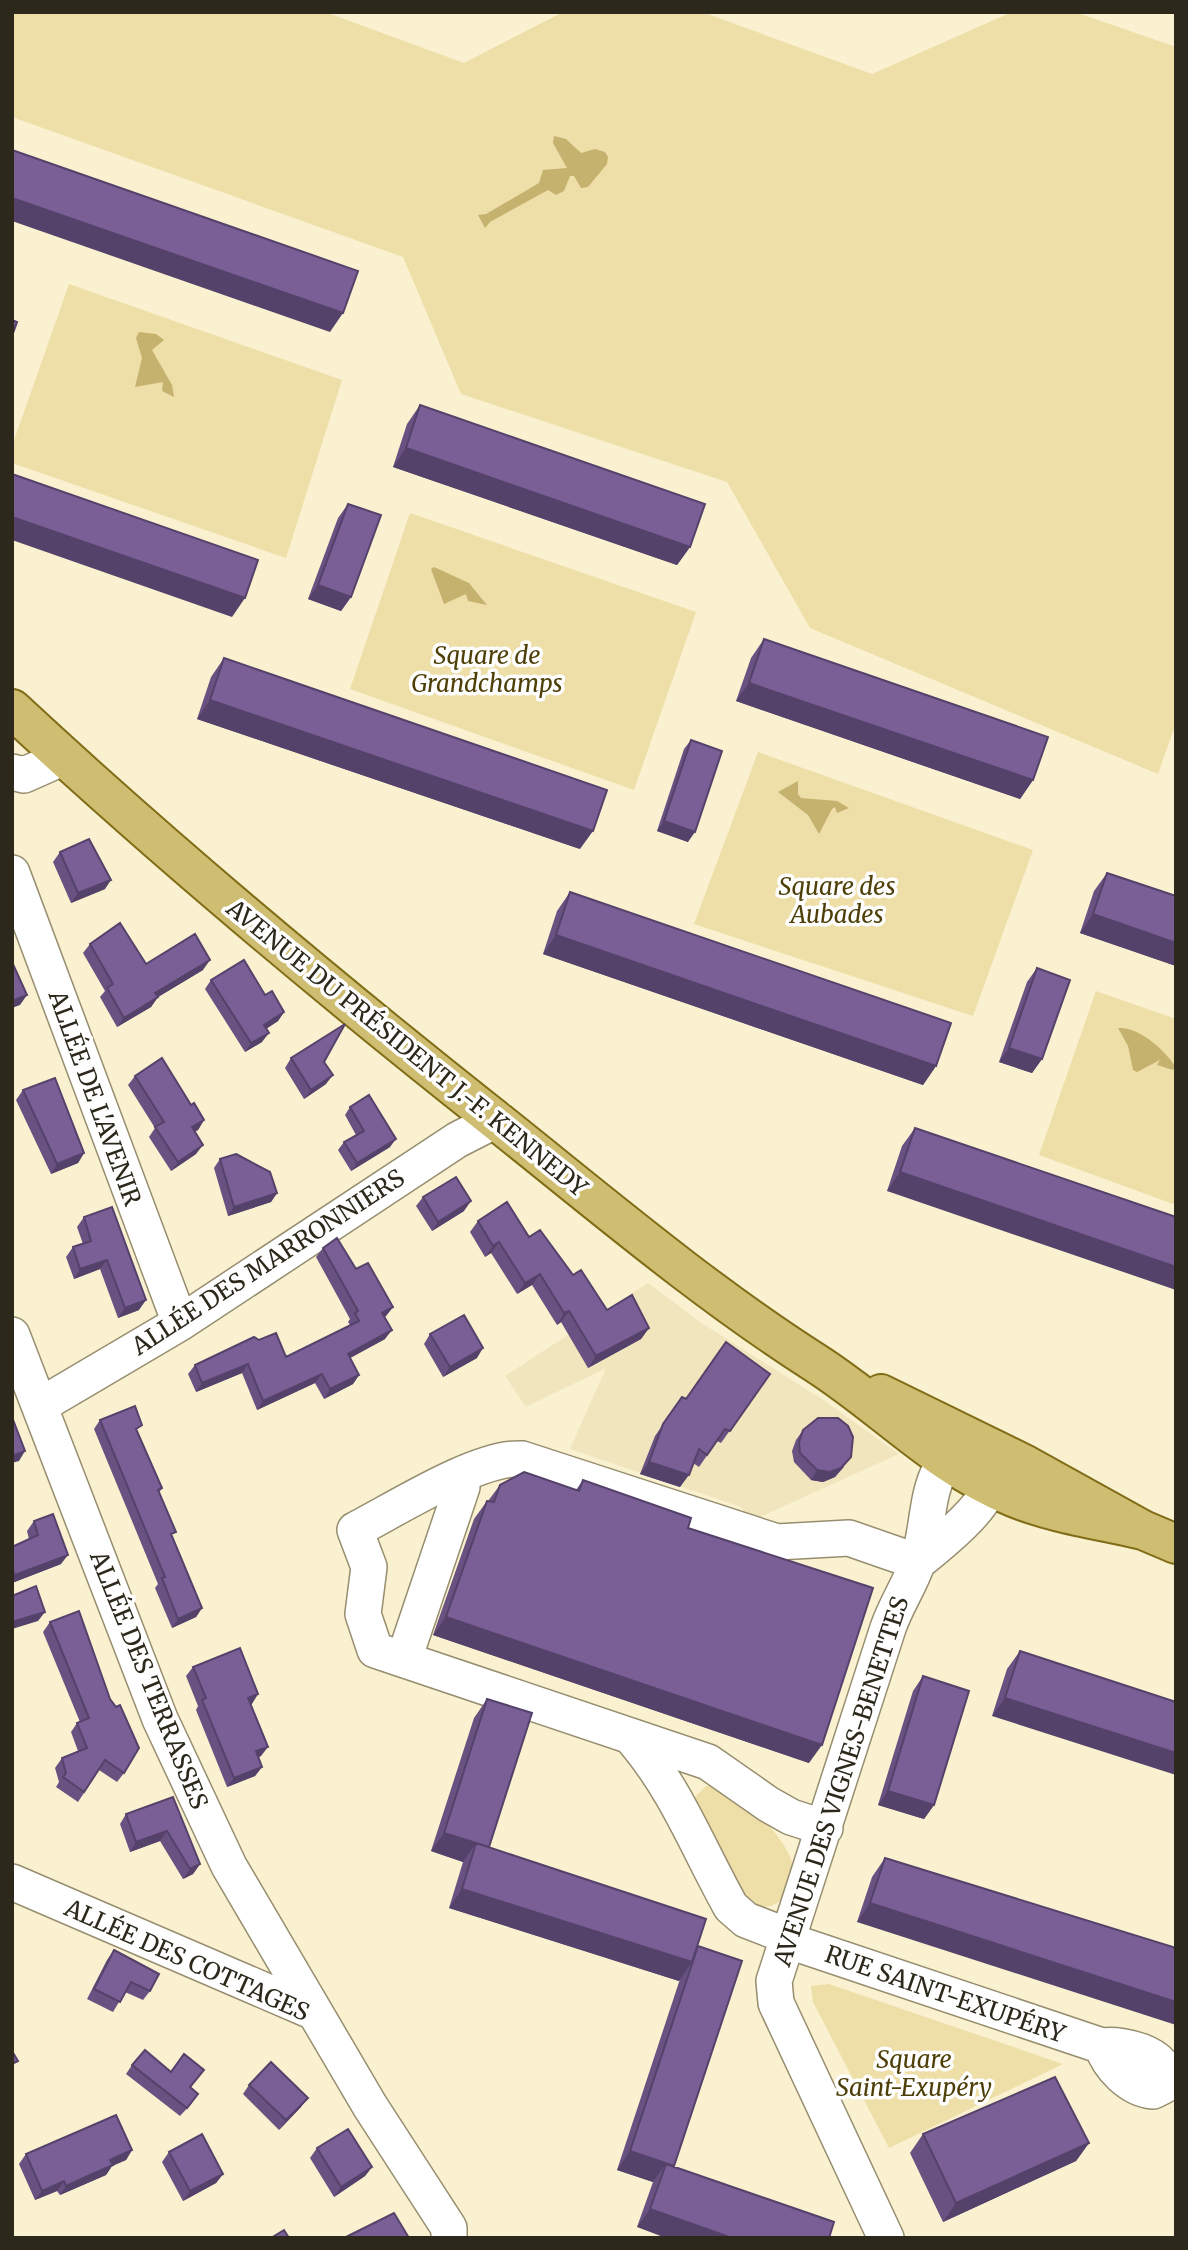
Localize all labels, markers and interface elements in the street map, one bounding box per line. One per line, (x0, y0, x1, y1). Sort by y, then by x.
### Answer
park label: Square de Grandchamps (411, 640, 563, 699)
park label: Square des Aubades (779, 871, 895, 930)
street label: AVENUE DU PRÉSIDENT J.-F. KENNEDY (220, 891, 595, 1204)
street label: ALLÉE DE L'AVENIR (41, 985, 149, 1210)
street label: ALLÉE DES MARRONNIERS (124, 1161, 410, 1363)
street label: ALLÉE DES TERRASSES (83, 1545, 216, 1814)
street label: AVENUE DES VIGNES-BENETTES (766, 1592, 916, 1971)
street label: ALLÉE DES COTTAGES (59, 1891, 315, 2028)
street label: RUE SAINT-EXUPÉRY (821, 1937, 1070, 2050)
park label: Square Saint-Exupéry (836, 2044, 992, 2103)

